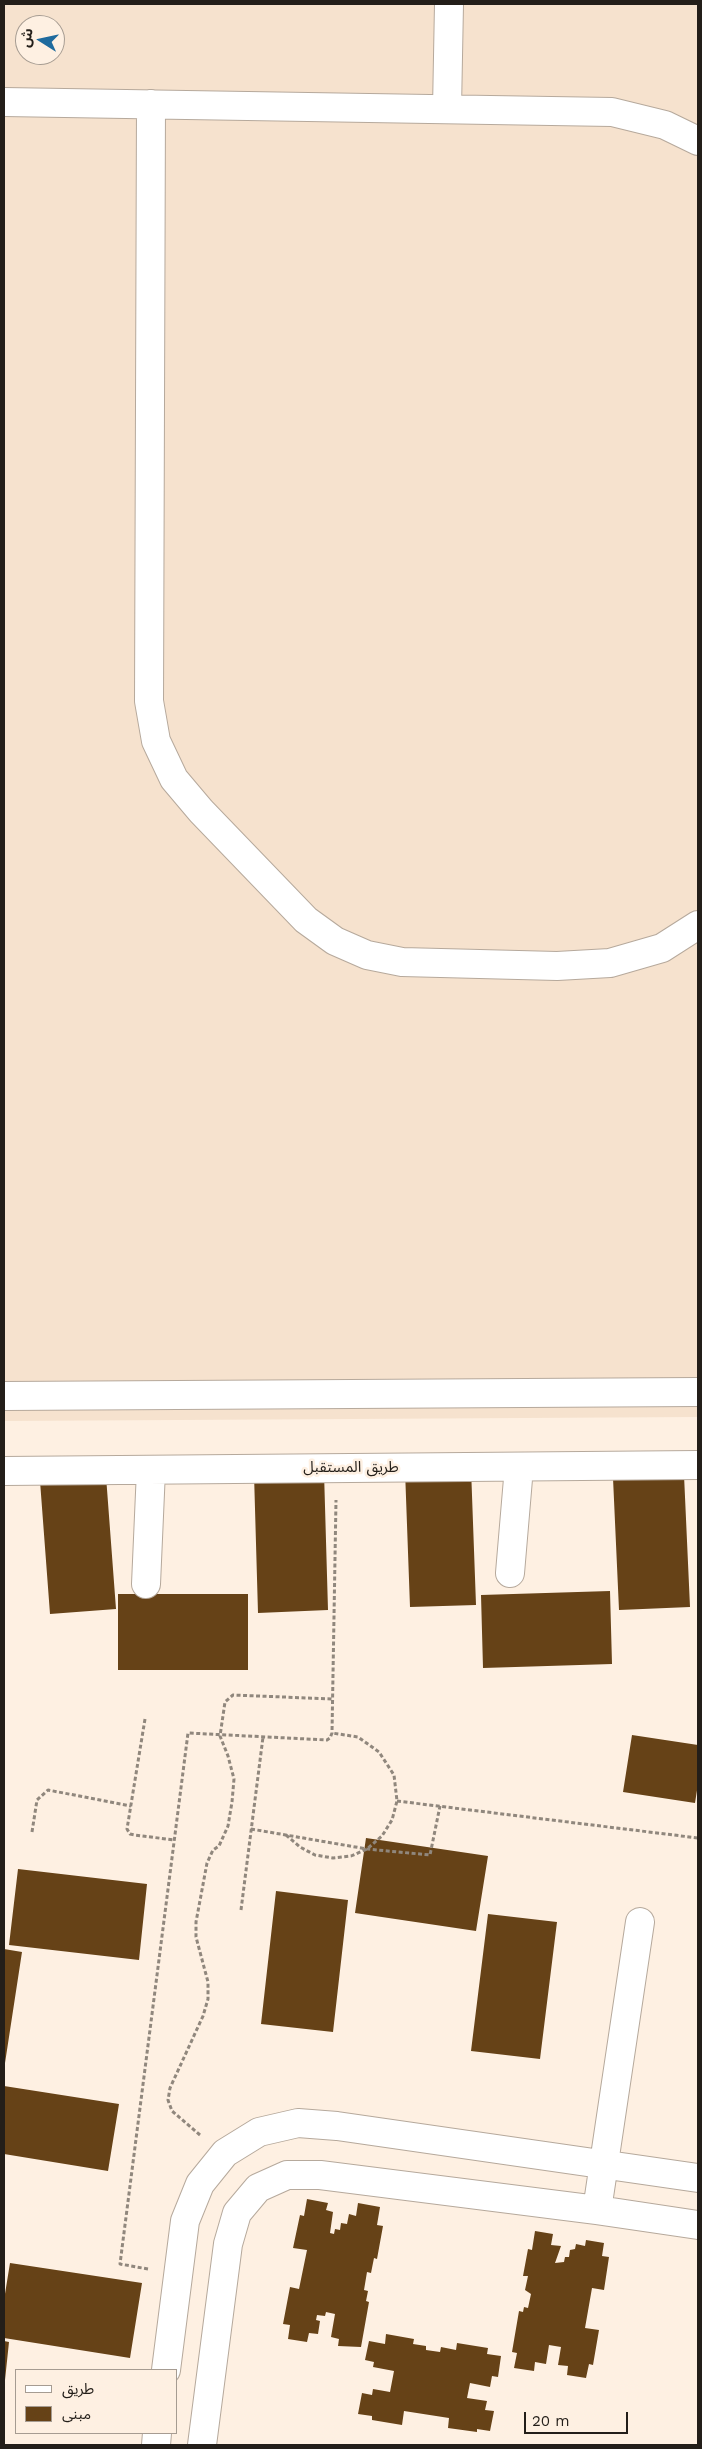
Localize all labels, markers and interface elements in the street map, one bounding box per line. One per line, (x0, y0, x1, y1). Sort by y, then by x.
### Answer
north arrow (15, 15, 65, 65)
text: ش (17, 27, 36, 48)
street label: طريق المستقبل (303, 1459, 399, 1477)
legend (15, 2369, 178, 2434)
text: طريق (62, 2380, 94, 2398)
scale bar (527, 2402, 631, 2434)
text: مبنى (62, 2405, 91, 2423)
text: 20 m (532, 2412, 570, 2430)

